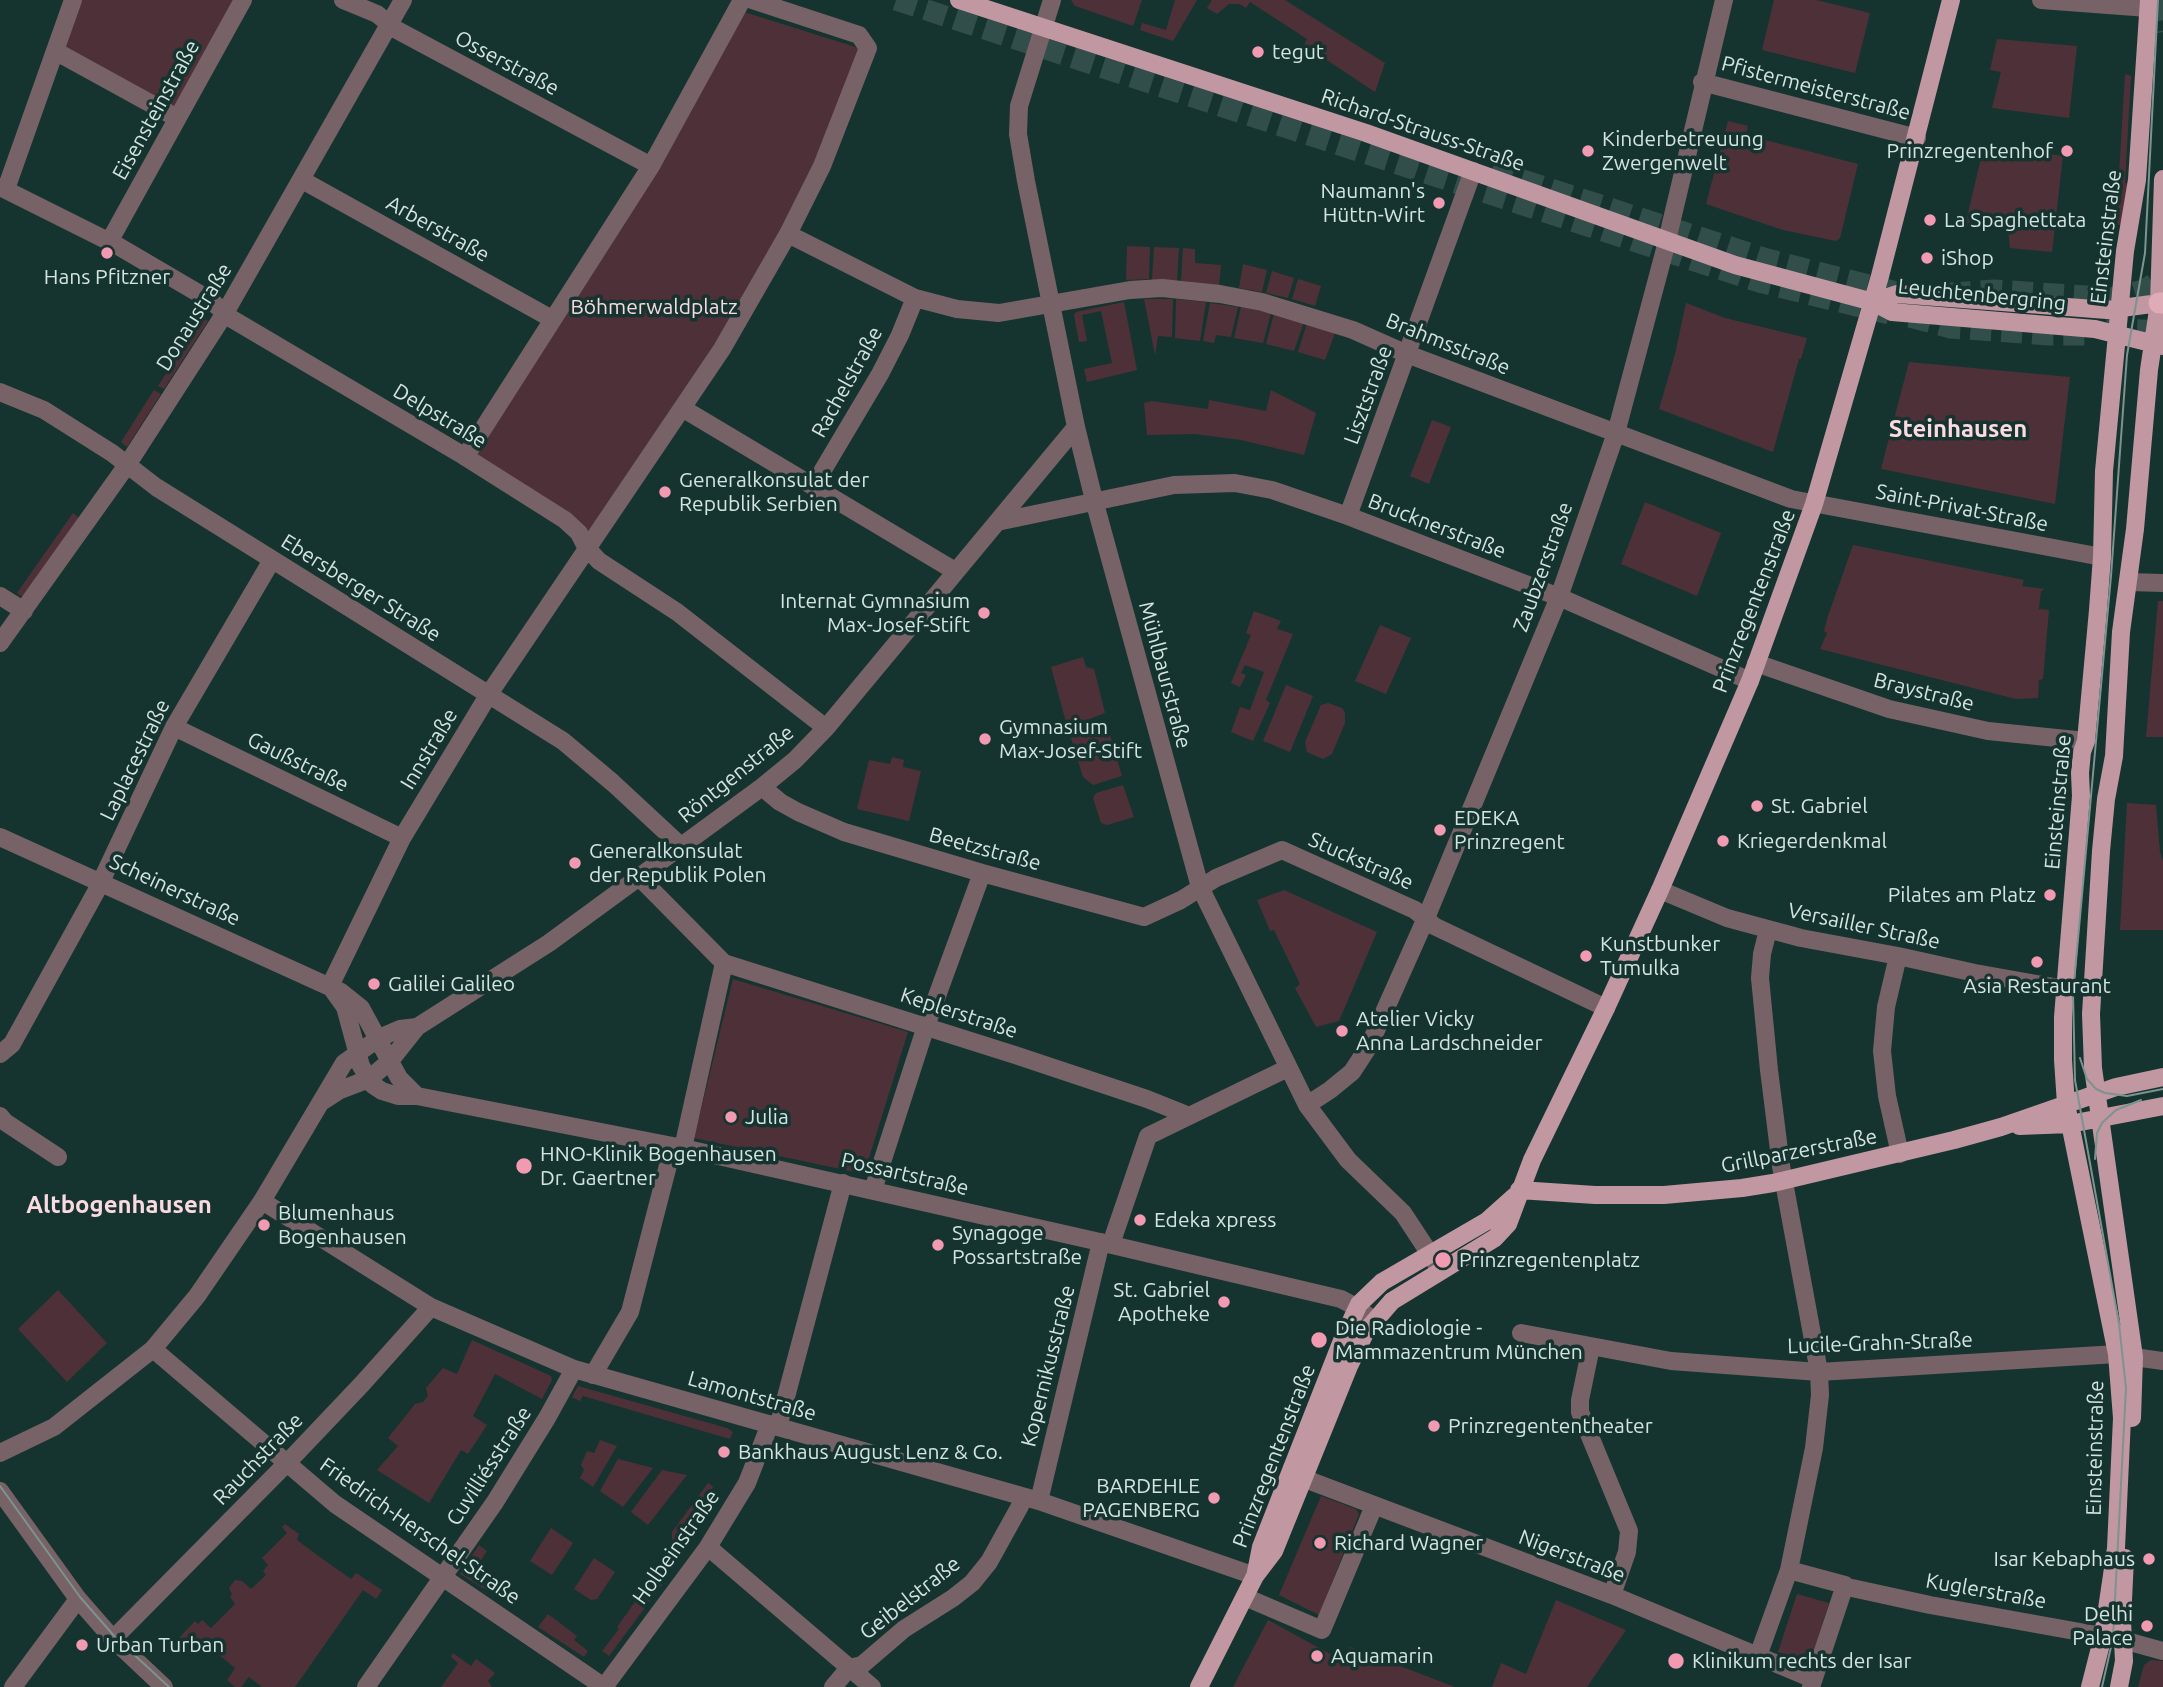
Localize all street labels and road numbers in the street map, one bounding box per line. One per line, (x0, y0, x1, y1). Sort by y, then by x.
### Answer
street label: Osserstraße (451, 25, 563, 101)
street label: Eisensteinstraße (107, 36, 205, 184)
street label: Pfistermeisterstraße (1719, 51, 1913, 125)
street label: Richard-Strauss-Straße (1318, 83, 1528, 177)
street label: Einsteinstraße (2085, 168, 2127, 306)
street label: Arberstraße (382, 190, 494, 268)
street label: Donaustraße (151, 258, 237, 376)
street label: Leuchtenbergring (1897, 274, 2067, 316)
street label: Brahmsstraße (1382, 308, 1514, 380)
street label: Rachelstraße (806, 322, 888, 442)
street label: Lisztstraße (1339, 342, 1397, 448)
street label: Delpstraße (389, 378, 491, 454)
street label: Saint-Privat-Straße (1874, 479, 2050, 537)
street label: Brucknerstraße (1365, 488, 1509, 564)
street label: Zaubzerstraße (1508, 499, 1578, 635)
street label: Prinzregentenstraße (1707, 506, 1801, 696)
street label: Ebersberger Straße (277, 529, 445, 647)
street label: Mühlbaurstraße (1133, 599, 1197, 751)
street label: Braystraße (1871, 667, 1977, 717)
street label: Laplacestraße (95, 695, 175, 825)
street label: Innstraße (395, 704, 463, 794)
street label: Röntgenstraße (673, 720, 799, 828)
street label: Gaußstraße (243, 727, 353, 797)
street label: Einsteinstraße (2040, 734, 2076, 870)
street label: Beetzstraße (926, 822, 1044, 876)
street label: Stuckstraße (1305, 827, 1417, 895)
street label: Scheinerstraße (106, 849, 244, 931)
street label: Versailler Straße (1786, 898, 1942, 954)
street label: Keplerstraße (897, 982, 1021, 1044)
street label: Grillparzerstraße (1719, 1124, 1879, 1178)
street label: Possartstraße (839, 1147, 971, 1201)
street label: Kopernikusstraße (1016, 1283, 1080, 1449)
street label: Lucile-Grahn-Straße (1787, 1327, 1973, 1359)
street label: Prinzregentenstraße (1227, 1361, 1321, 1551)
street label: Lamontstraße (685, 1366, 819, 1426)
street label: Einsteinstraße (2081, 1380, 2109, 1516)
street label: Cuvilliésstraße (441, 1402, 537, 1530)
street label: Rauchstraße (208, 1408, 308, 1510)
street label: Friedrich-Herschel-Straße (315, 1452, 525, 1610)
street label: Holbeinstraße (627, 1485, 725, 1609)
street label: Nigerstraße (1515, 1524, 1629, 1588)
street label: Geibelstraße (855, 1551, 965, 1645)
street label: Kuglerstraße (1924, 1568, 2048, 1614)

